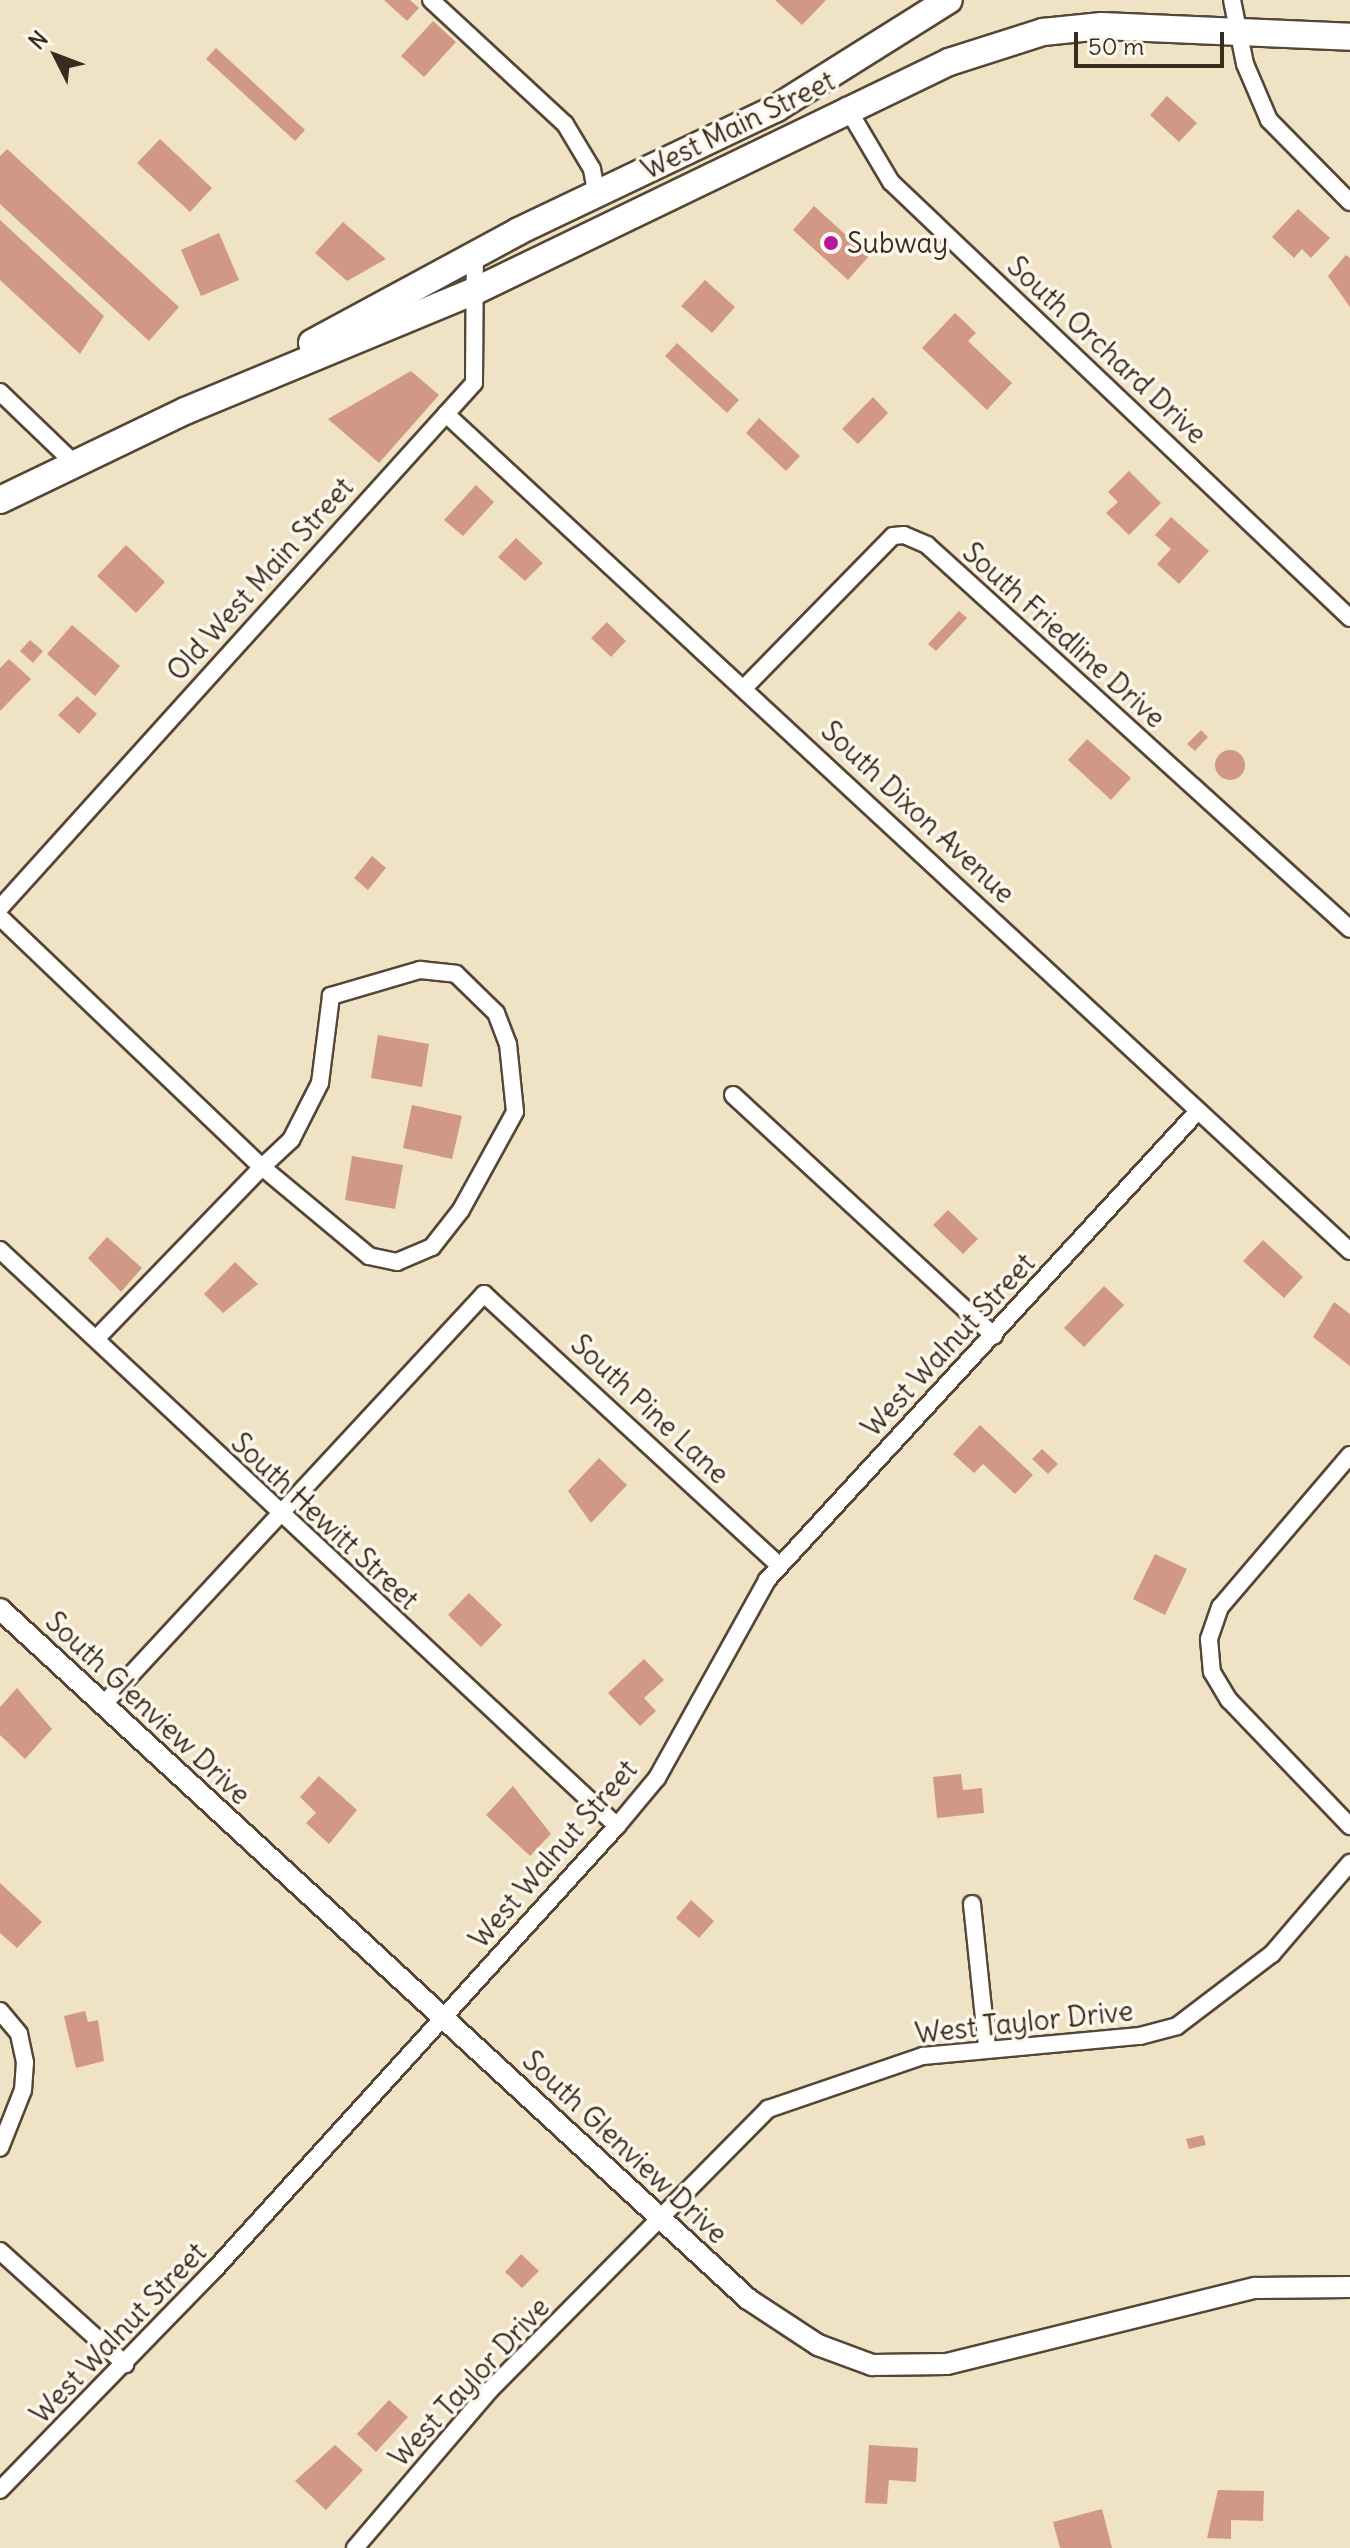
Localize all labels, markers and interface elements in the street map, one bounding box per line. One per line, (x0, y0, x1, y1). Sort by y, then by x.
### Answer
north arrow (16, 16, 96, 96)
scale bar (1078, 16, 1228, 66)
text: N (23, 25, 54, 55)
text: 50 m (1088, 31, 1144, 61)
street label: West Main Street (636, 64, 840, 186)
place label: Subway (847, 226, 948, 260)
marker: Subway (822, 234, 840, 252)
street label: South Orchard Drive (1001, 249, 1213, 451)
street label: Old West Main Street (160, 470, 360, 688)
street label: South Friedline Drive (956, 535, 1172, 735)
street label: South Dixon Avenue (814, 714, 1022, 910)
street label: West Walnut Street (854, 1246, 1042, 1444)
street label: South Pine Lane (564, 1327, 736, 1491)
street label: South Hewitt Street (225, 1426, 425, 1616)
street label: South Glenview Drive (39, 1605, 257, 1811)
street label: West Walnut Street (462, 1753, 644, 1955)
street label: West Taylor Drive (913, 1994, 1135, 2050)
street label: South Glenview Drive (516, 2044, 734, 2250)
street label: West Walnut Street (23, 2236, 213, 2430)
street label: West Taylor Drive (382, 2290, 556, 2474)

